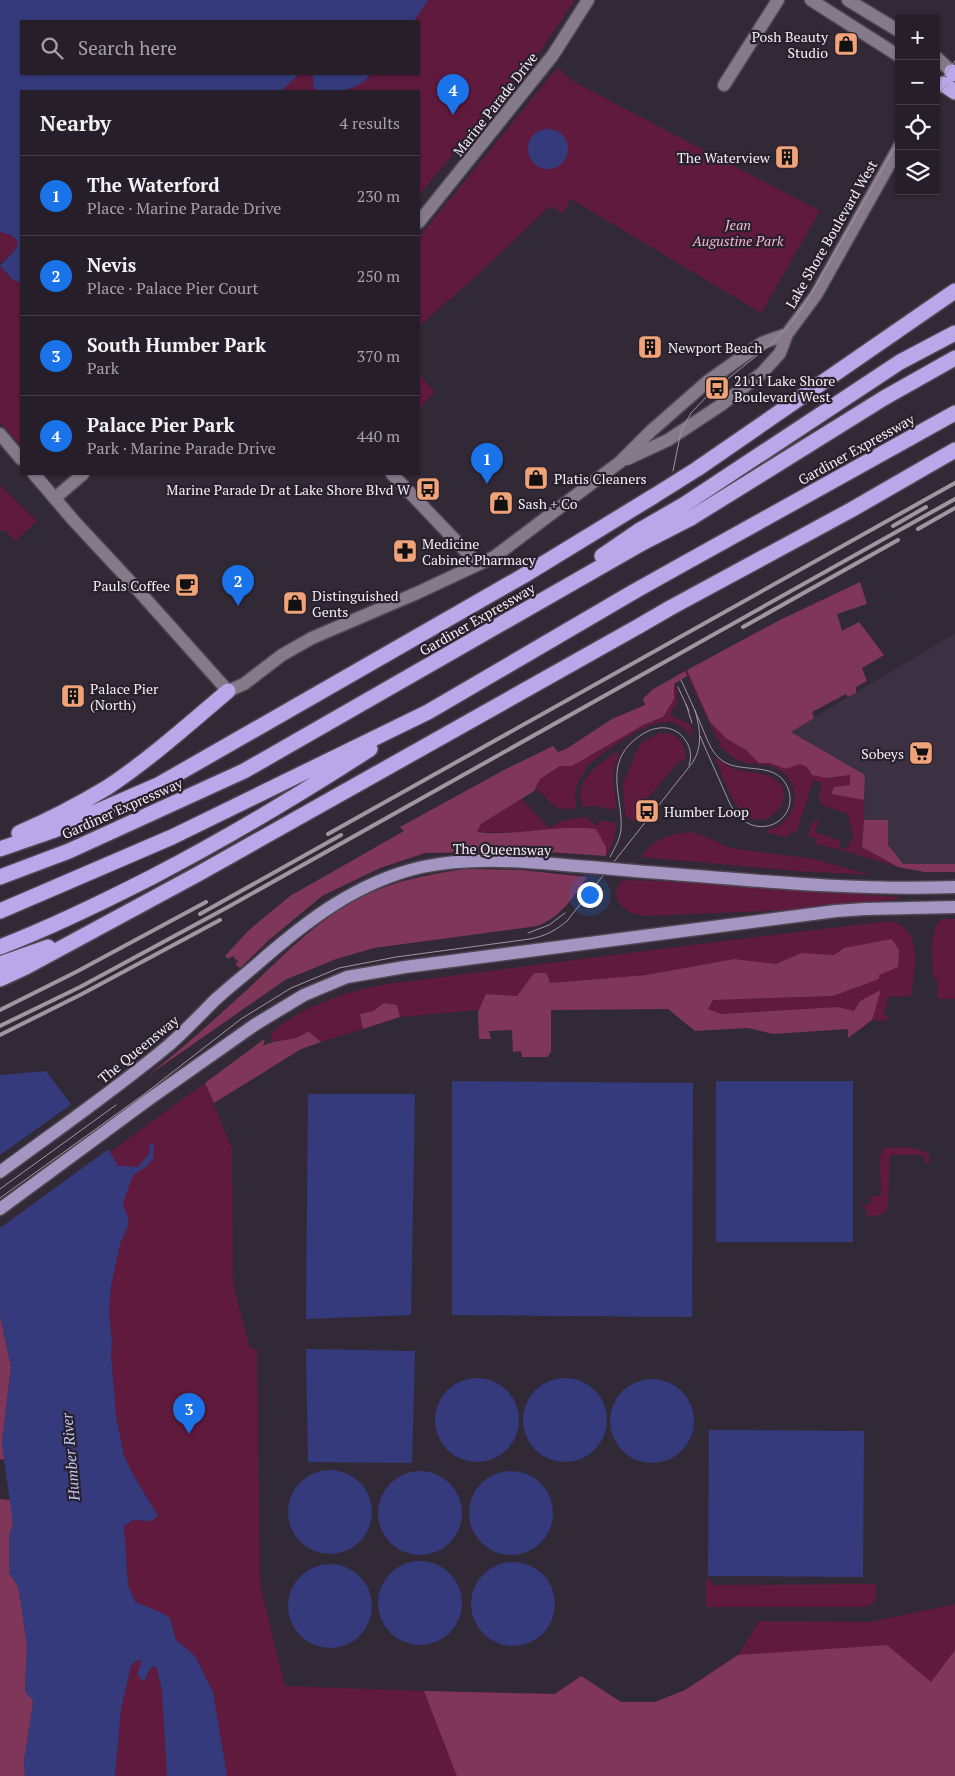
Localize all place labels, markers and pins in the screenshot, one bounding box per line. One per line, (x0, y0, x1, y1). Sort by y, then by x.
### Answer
place label: Posh Beauty Studio (752, 27, 829, 62)
shop icon: Posh Beauty Studio (833, 31, 859, 57)
pin: 4 (437, 74, 469, 115)
building icon: The Waterview (774, 144, 800, 170)
place label: The Waterview (677, 148, 771, 167)
building icon: Newport Beach (637, 334, 663, 360)
place label: Newport Beach (668, 338, 763, 357)
place label: 2111 Lake Shore Boulevard West (734, 371, 835, 406)
bus stop icon: 2111 Lake Shore Boulevard West (704, 375, 730, 401)
pin: 1 (471, 443, 503, 484)
shop icon: Platis Cleaners (523, 465, 549, 491)
place label: Platis Cleaners (554, 469, 647, 488)
bus stop icon: Marine Parade Dr at Lake Shore Blvd W (415, 476, 441, 502)
place label: Marine Parade Dr at Lake Shore Blvd W (166, 480, 411, 499)
shop icon: Sash + Co (488, 490, 514, 516)
place label: Sash + Co (518, 494, 578, 513)
place label: Medicine Cabinet Pharmacy (422, 534, 537, 569)
pharmacy icon: Medicine Cabinet Pharmacy (392, 538, 418, 564)
pin: 2 (222, 565, 254, 606)
cafe icon: Pauls Coffee (174, 572, 200, 598)
place label: Pauls Coffee (93, 576, 170, 595)
place label: Distinguished Gents (312, 586, 399, 621)
shop icon: Distinguished Gents (282, 590, 308, 616)
place label: Palace Pier (North) (90, 679, 159, 714)
building icon: Palace Pier (North) (60, 683, 86, 709)
supermarket icon: Sobeys (908, 740, 934, 766)
place label: Sobeys (861, 744, 904, 763)
bus stop icon: Humber Loop (634, 798, 660, 824)
place label: Humber Loop (664, 802, 749, 821)
pin: 3 (173, 1393, 205, 1434)

